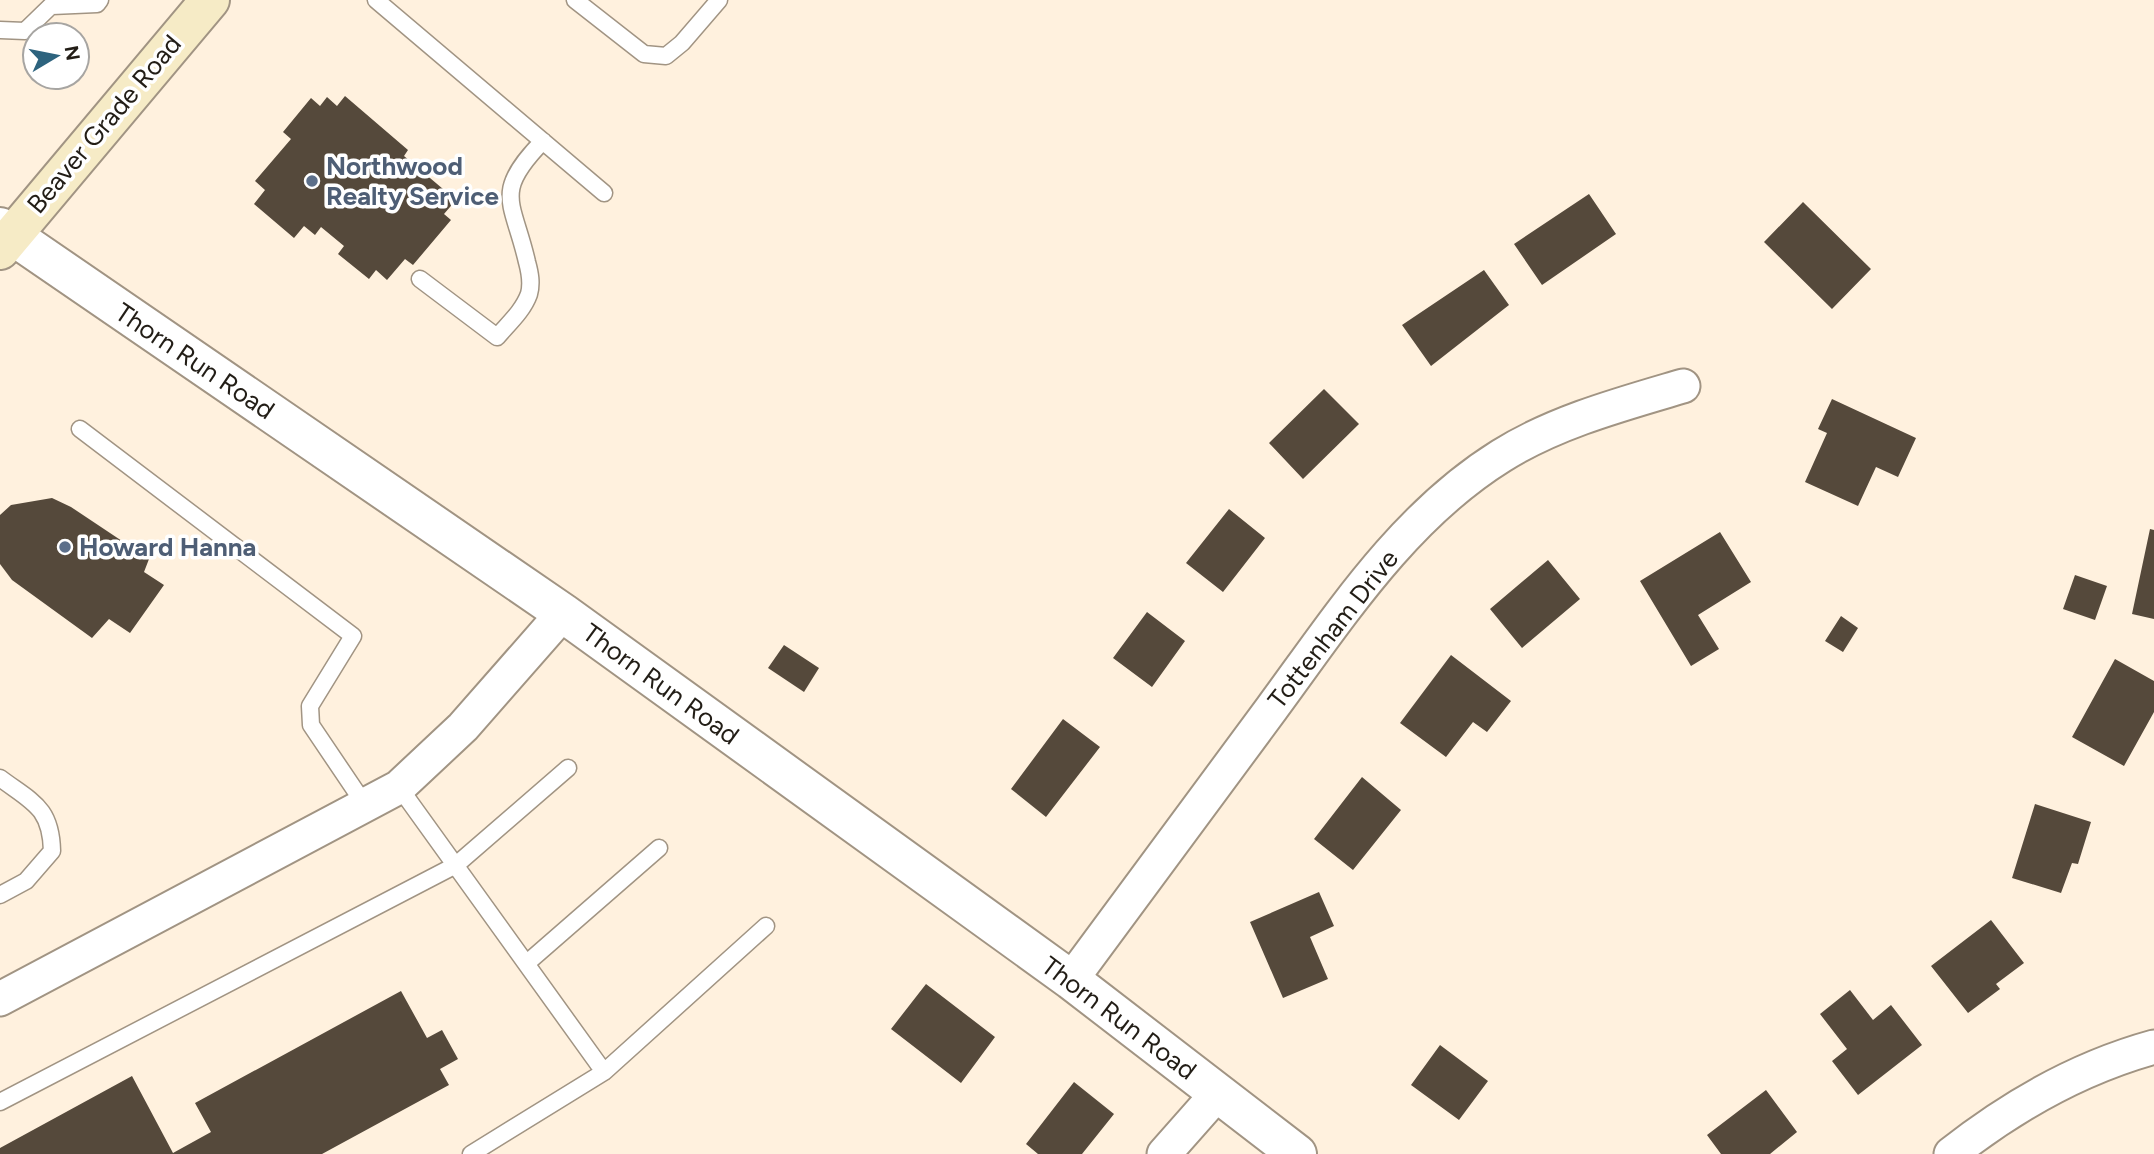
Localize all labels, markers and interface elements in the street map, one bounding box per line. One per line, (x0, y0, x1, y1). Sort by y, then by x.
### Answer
north arrow (21, 21, 91, 91)
street label: Beaver Grade Road (20, 28, 188, 220)
text: N (60, 44, 85, 62)
place label: Northwood Realty Service (326, 150, 499, 212)
marker: Northwood Realty Service (304, 173, 320, 189)
street label: Thorn Run Road (109, 296, 281, 426)
place label: Howard Hanna (79, 531, 256, 563)
marker: Howard Hanna (57, 539, 73, 555)
street label: Tottenham Drive (1261, 543, 1405, 715)
street label: Thorn Run Road (577, 617, 745, 751)
street label: Thorn Run Road (1035, 949, 1203, 1087)

